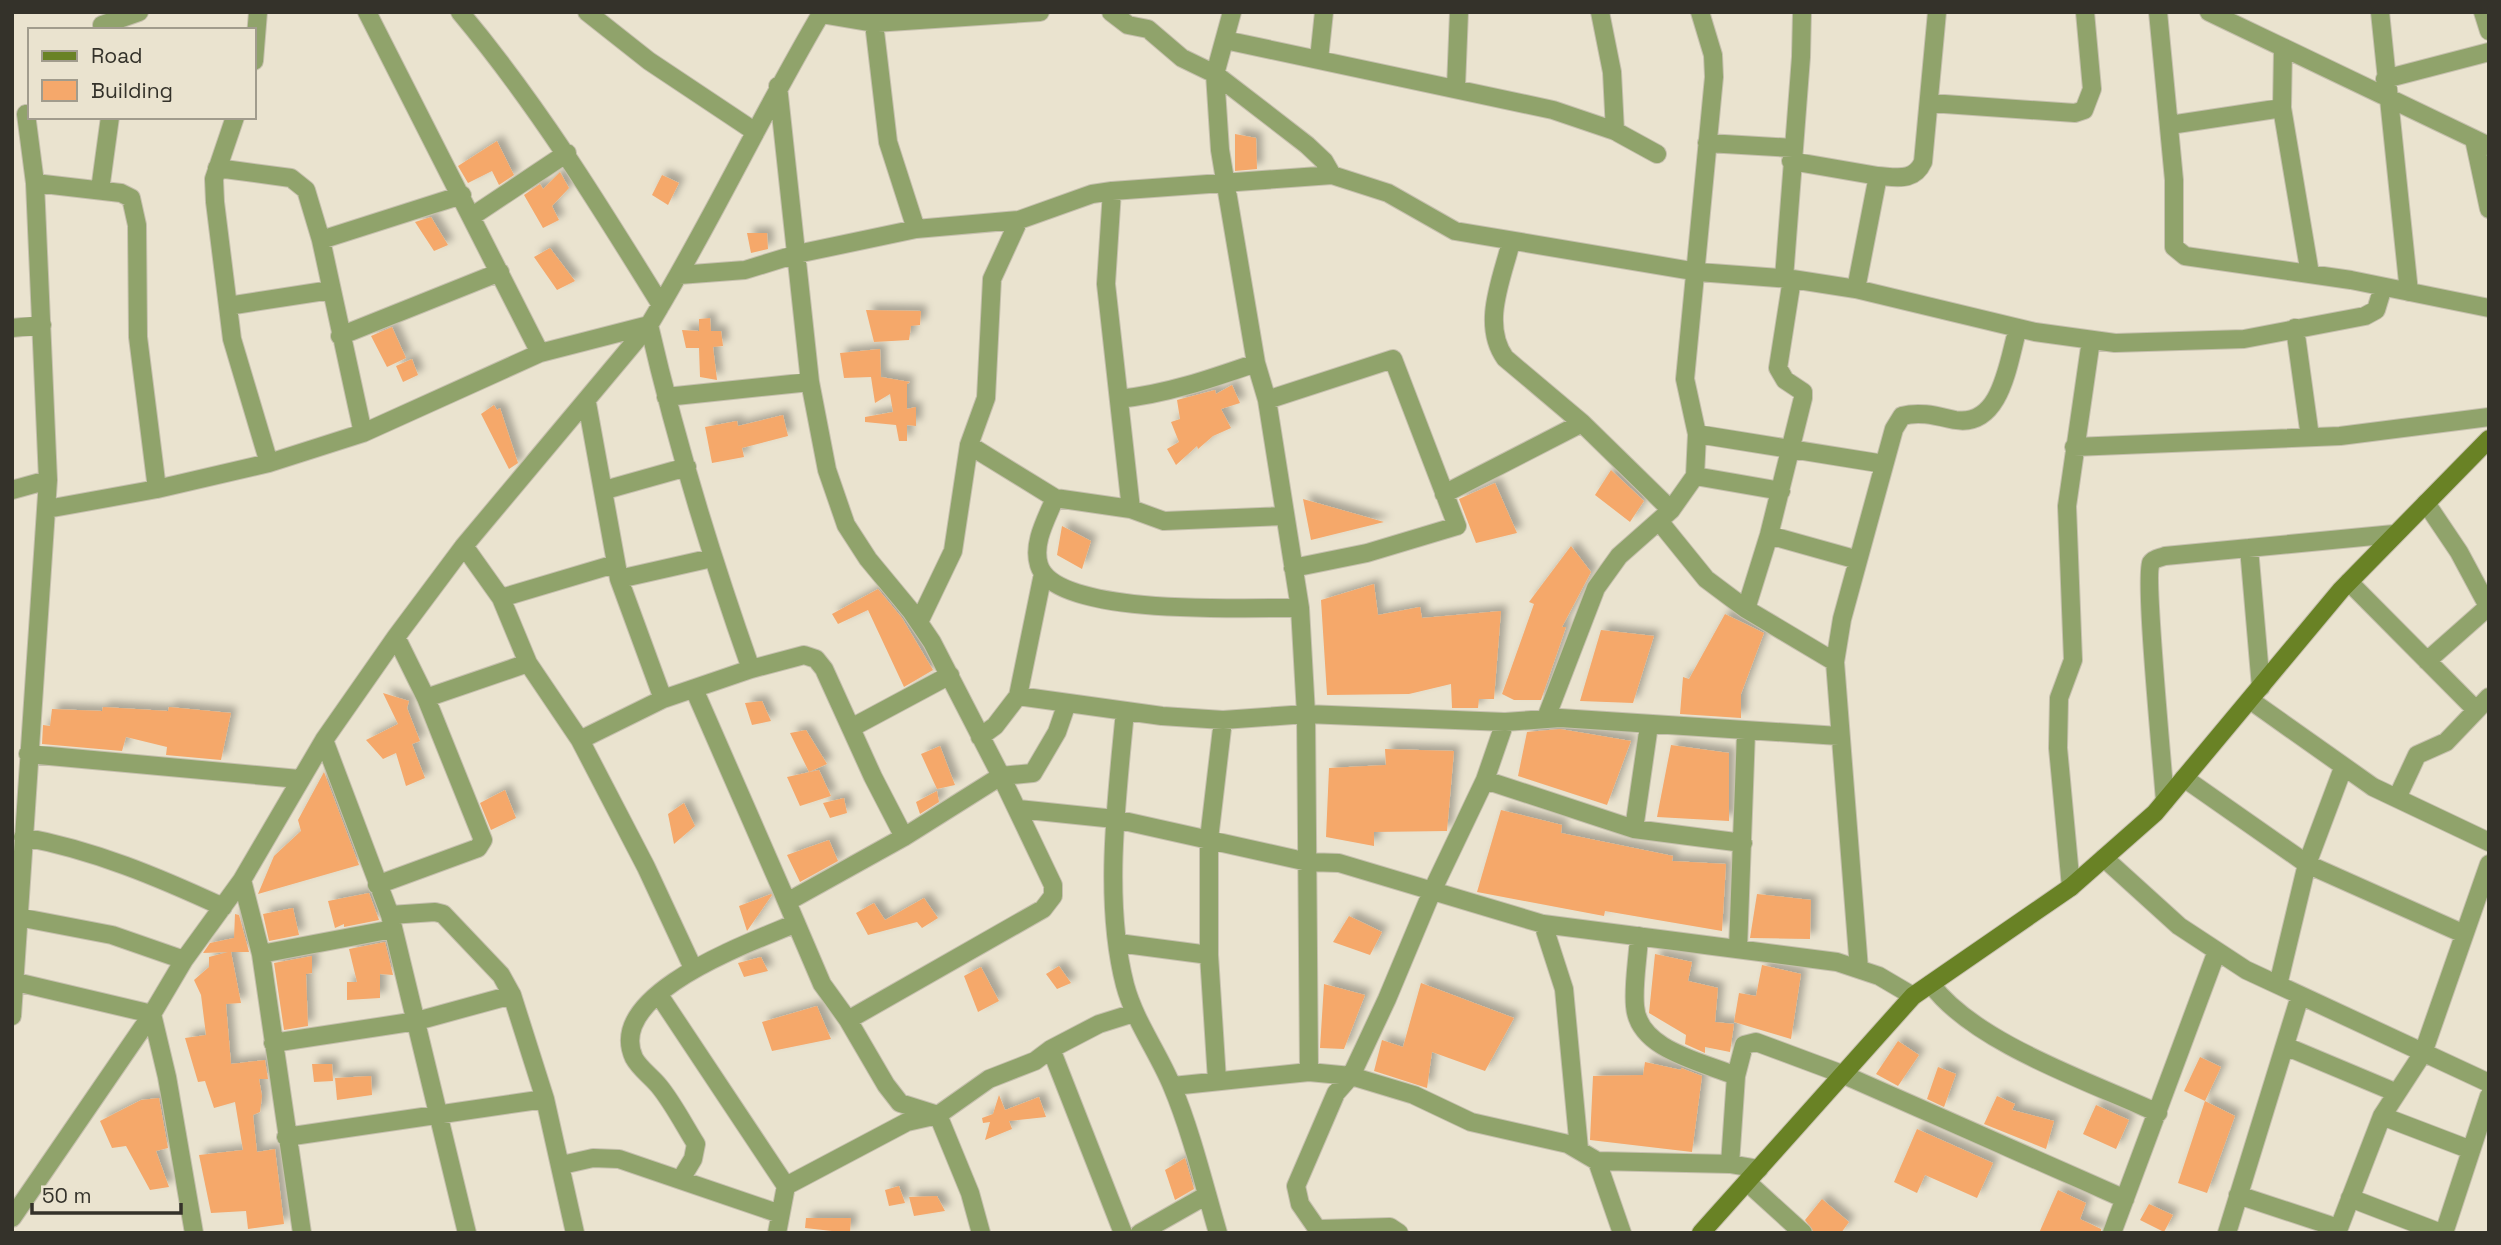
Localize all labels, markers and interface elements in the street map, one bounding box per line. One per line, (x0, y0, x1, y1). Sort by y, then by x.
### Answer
legend (28, 28, 256, 119)
text: Road (91, 42, 143, 69)
text: Building (91, 77, 173, 104)
scale bar (32, 1172, 180, 1216)
text: 50 m (42, 1182, 92, 1209)

